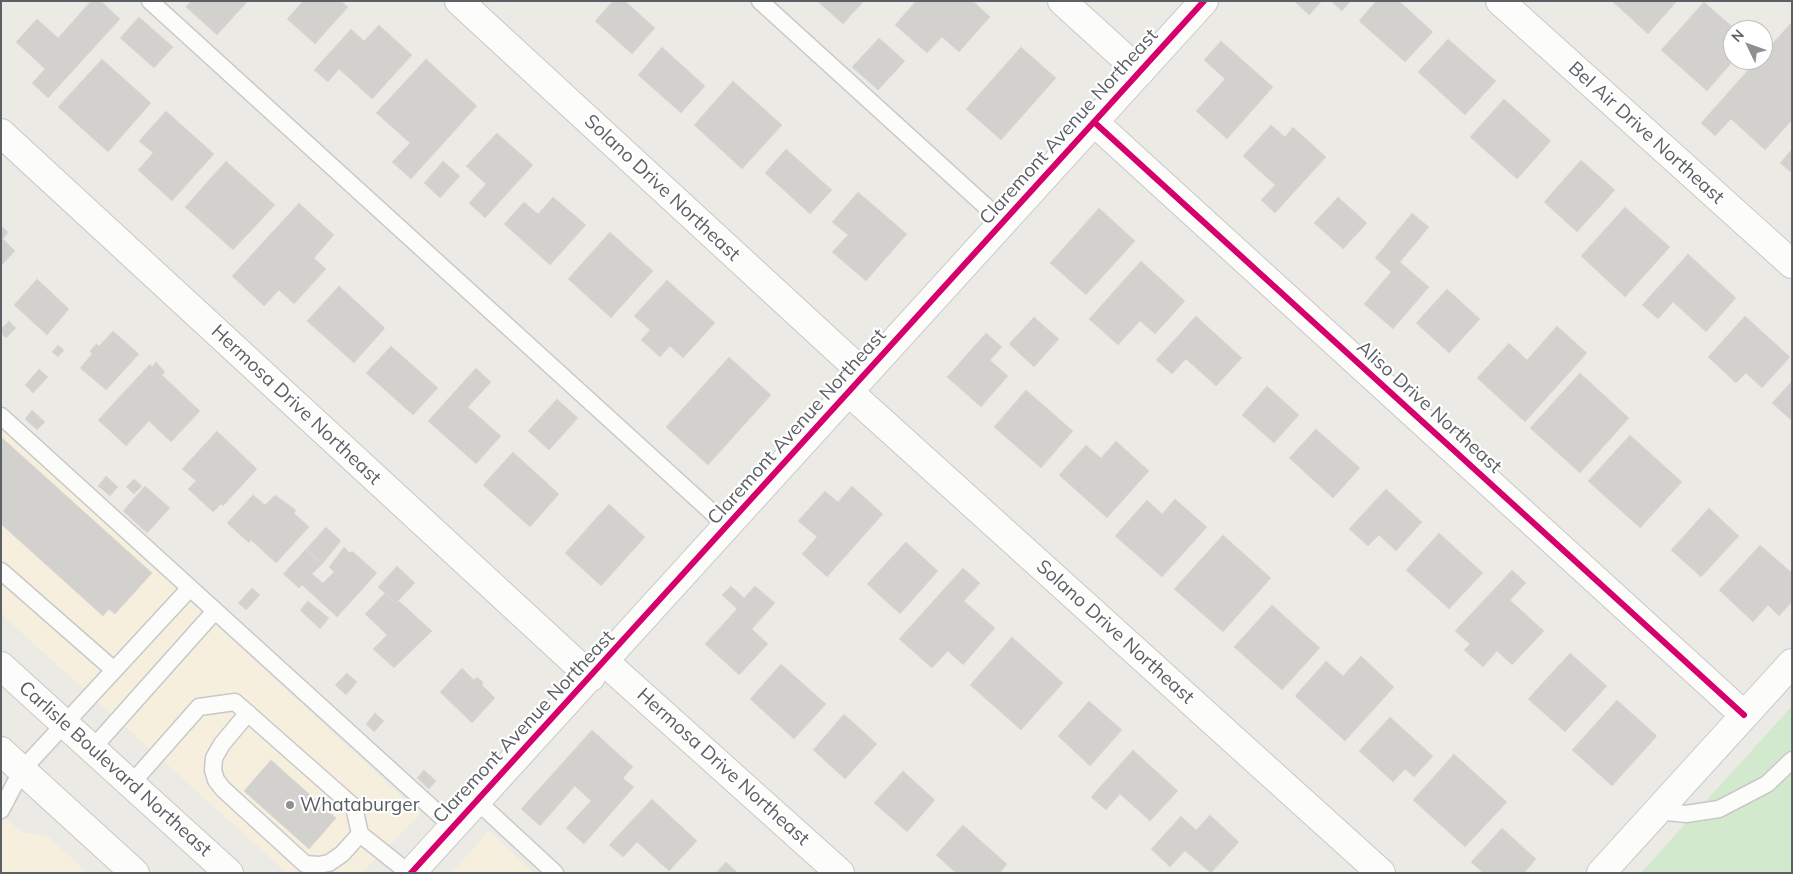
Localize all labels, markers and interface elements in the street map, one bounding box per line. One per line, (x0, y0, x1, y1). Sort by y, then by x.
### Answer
north arrow (1723, 20, 1773, 70)
street label: Claremont Avenue Northeast (975, 24, 1163, 230)
text: N (1727, 26, 1748, 46)
street label: Bel Air Drive Northeast (1563, 57, 1729, 209)
street label: Solano Drive Northeast (580, 110, 744, 266)
street label: Hermosa Drive Northeast (206, 320, 386, 490)
street label: Claremont Avenue Northeast (703, 324, 891, 530)
street label: Aliso Drive Northeast (1352, 336, 1506, 478)
street label: Solano Drive Northeast (1031, 555, 1199, 709)
street label: Claremont Avenue Northeast (429, 626, 619, 828)
street label: Carlisle Boulevard Northeast (14, 677, 216, 861)
street label: Hermosa Drive Northeast (632, 684, 814, 850)
place label: Whataburger (300, 794, 420, 816)
marker: Whataburger (284, 799, 296, 811)

